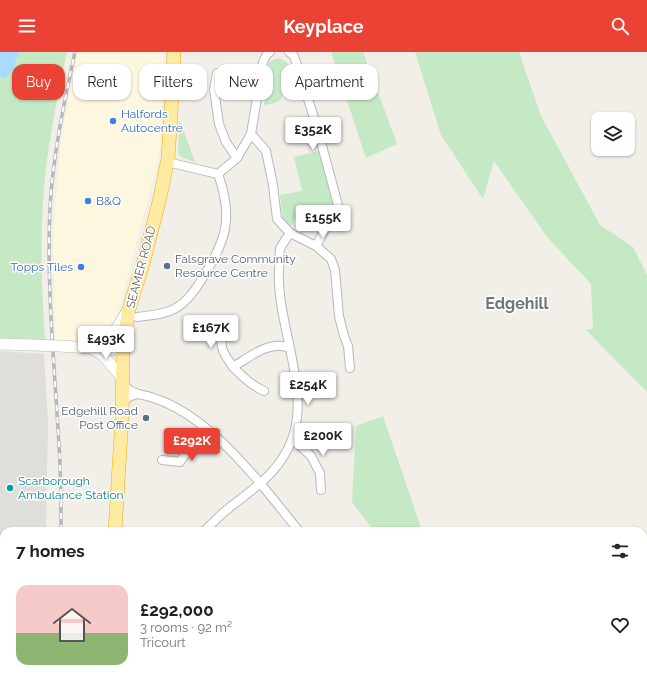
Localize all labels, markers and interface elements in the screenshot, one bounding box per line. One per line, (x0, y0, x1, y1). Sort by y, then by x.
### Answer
icon: menu (16, 15, 38, 37)
icon: search (609, 15, 631, 37)
text: Keyplace (283, 16, 364, 37)
chip: Buy (12, 64, 65, 100)
chip: Rent (73, 64, 131, 100)
chip: Filters (139, 64, 207, 100)
chip: New (215, 64, 273, 100)
chip: Apartment (281, 64, 378, 100)
place label: Halfords Autocentre (121, 107, 183, 135)
map controls (591, 112, 635, 156)
button: layers (591, 112, 635, 156)
marker: Halfords Autocentre (108, 116, 118, 126)
pin: £352K (285, 117, 341, 151)
text: £352K (294, 122, 332, 137)
place label: B&Q (96, 194, 121, 208)
marker: B&Q (83, 196, 93, 206)
pin: £155K (295, 205, 351, 239)
text: £155K (305, 210, 341, 225)
street label: SEAMER ROAD (123, 224, 159, 310)
place label: Falsgrave Community Resource Centre (175, 252, 296, 280)
place label: Topps Tiles (11, 260, 73, 274)
marker: Falsgrave Community Resource Centre (162, 261, 172, 271)
marker: Topps Tiles (76, 262, 86, 272)
district label: Edgehill (485, 294, 550, 313)
pin: £167K (183, 315, 239, 349)
text: £167K (192, 320, 230, 335)
pin: £493K (78, 326, 134, 360)
text: £493K (87, 331, 125, 346)
pin: £254K (280, 372, 336, 406)
text: £254K (289, 377, 327, 392)
place label: Edgehill Road Post Office (61, 404, 138, 432)
marker: Edgehill Road Post Office (141, 413, 151, 423)
pin: £200K (295, 423, 351, 457)
pin: £292K (164, 428, 220, 462)
text: £200K (303, 428, 343, 443)
text: £292K (173, 433, 211, 448)
place label: Scarborough Ambulance Station (18, 474, 124, 502)
marker: Scarborough Ambulance Station (5, 483, 15, 493)
icon: filters (609, 540, 631, 562)
text: 7 homes (16, 541, 85, 561)
text: £292,000 (140, 600, 214, 620)
icon: home (48, 601, 96, 649)
icon: heart (609, 614, 631, 636)
text: 3 rooms · 92 m² (140, 620, 232, 635)
text: Tricourt (140, 635, 186, 650)

